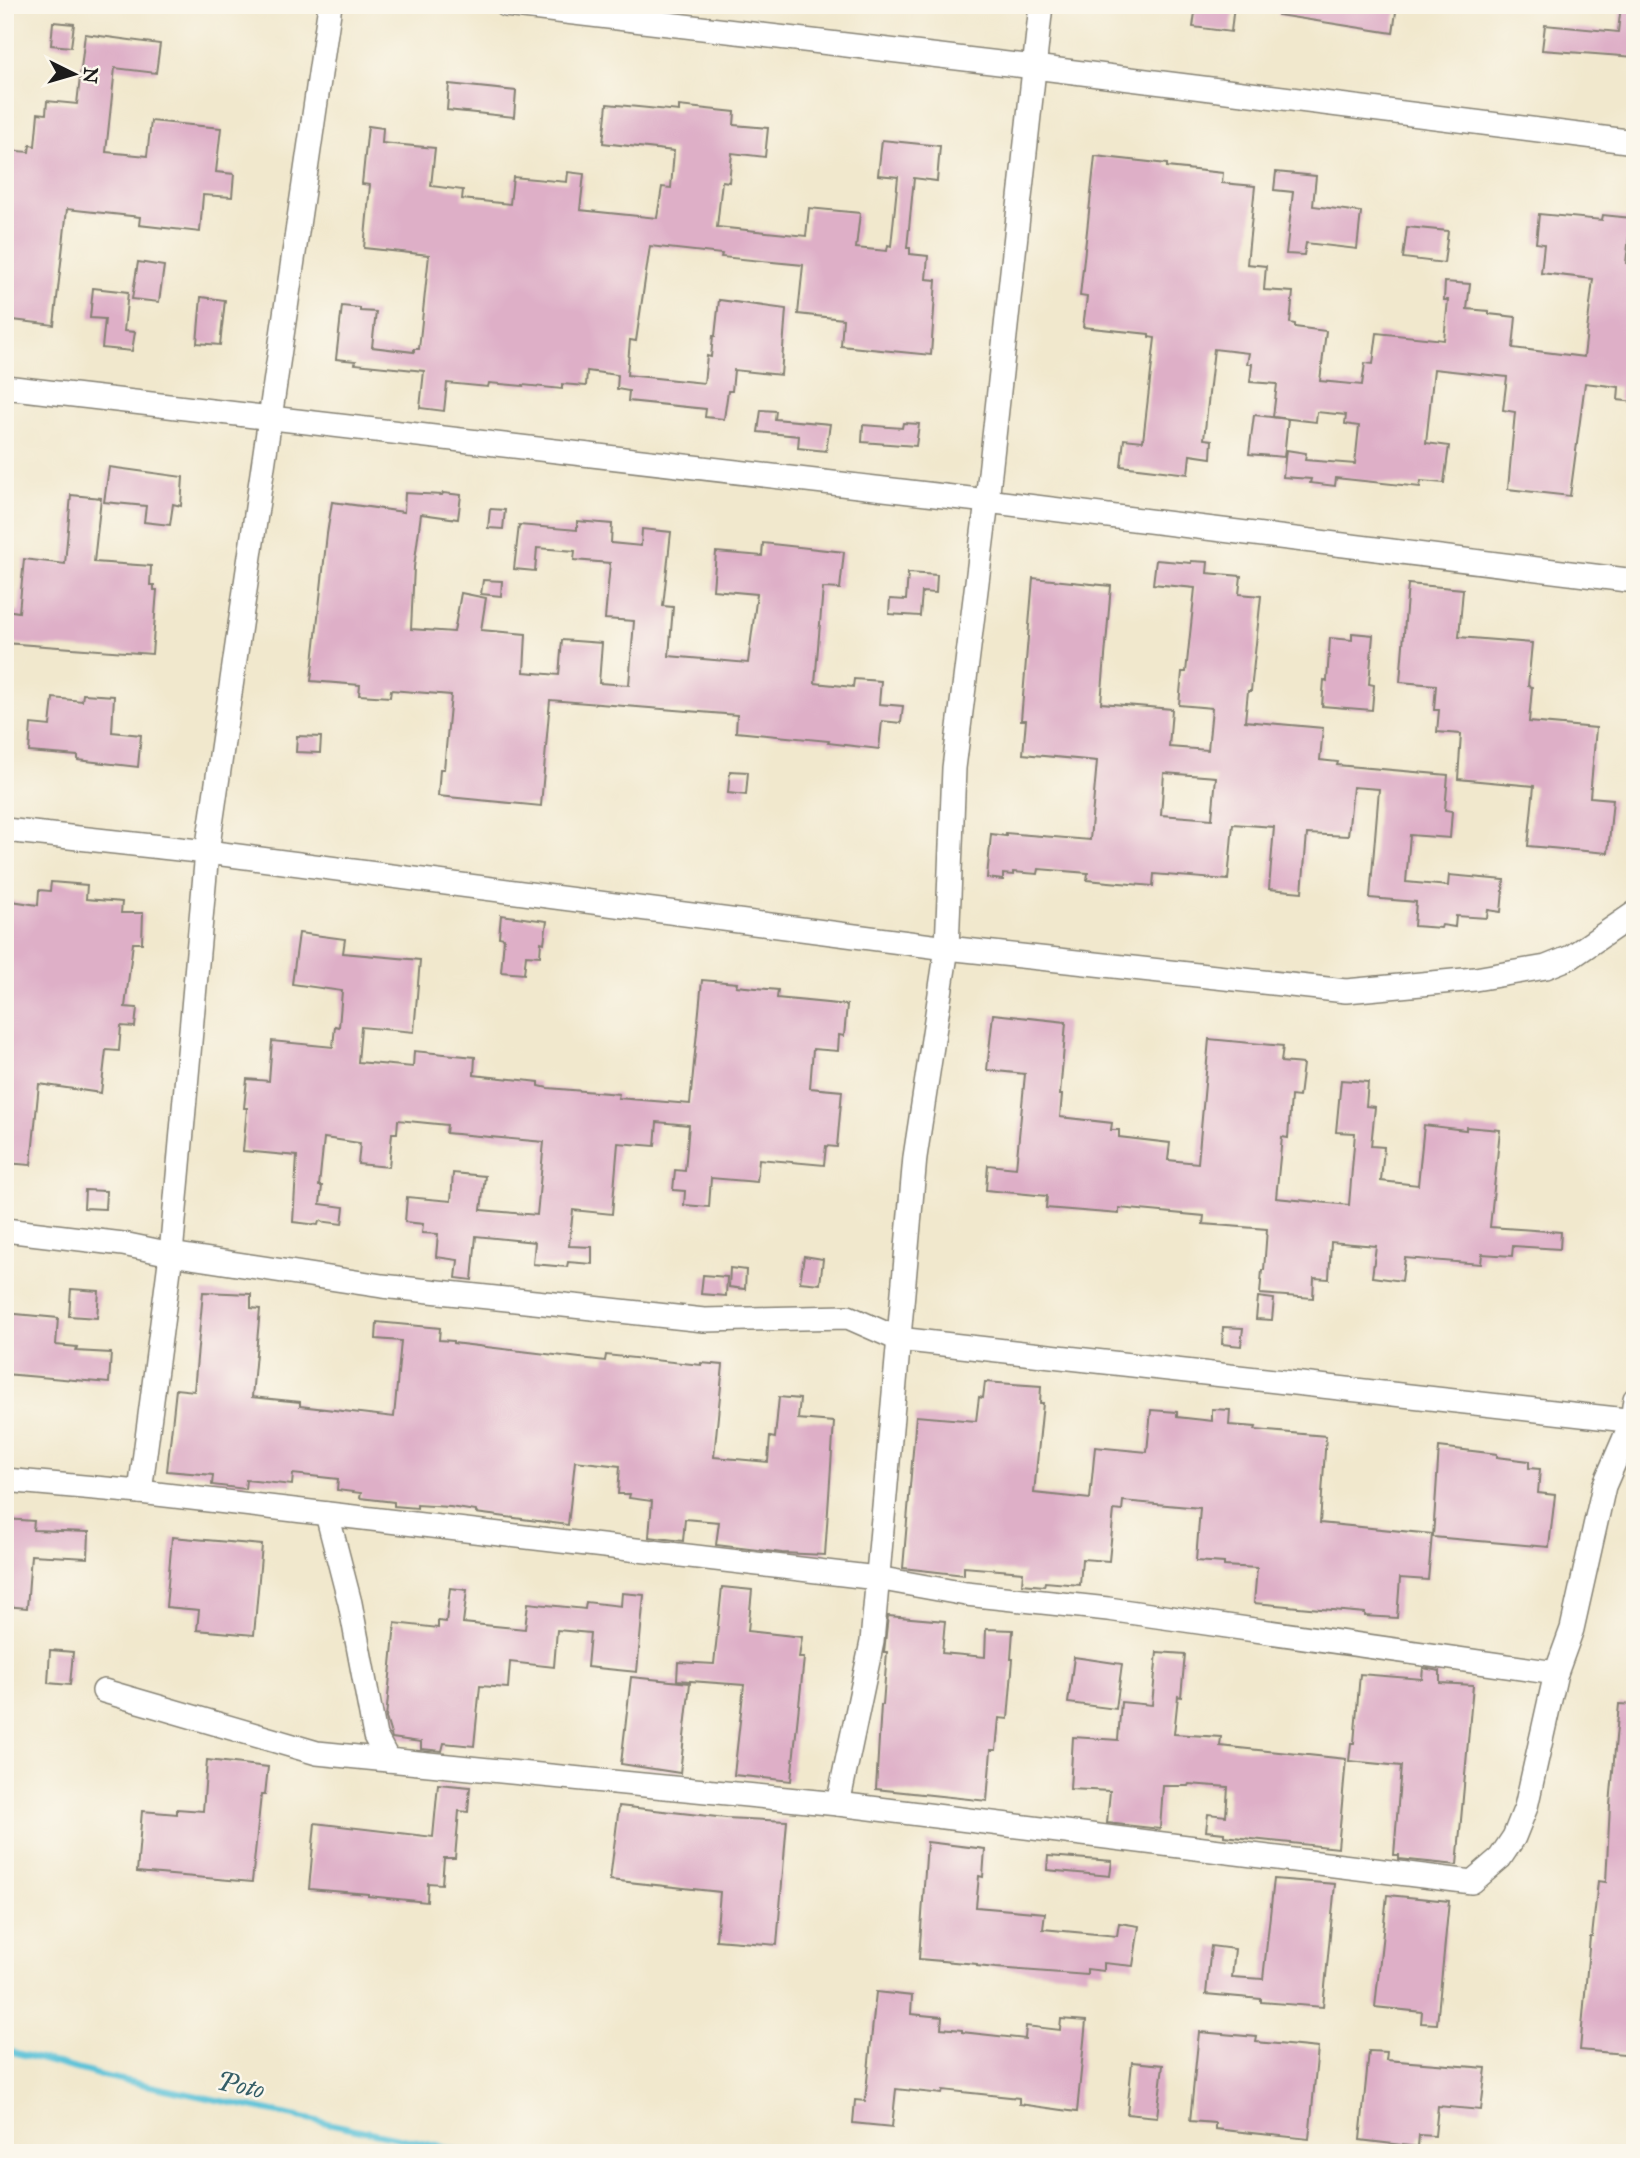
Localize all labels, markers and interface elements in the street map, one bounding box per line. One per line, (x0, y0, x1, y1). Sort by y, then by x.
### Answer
north arrow (38, 38, 108, 108)
text: N (78, 66, 103, 84)
water label: Poto (214, 2064, 268, 2106)

